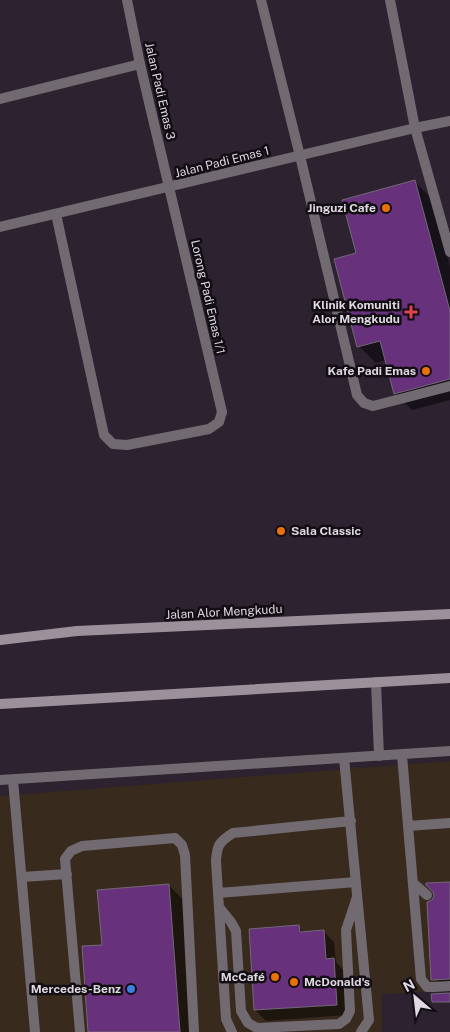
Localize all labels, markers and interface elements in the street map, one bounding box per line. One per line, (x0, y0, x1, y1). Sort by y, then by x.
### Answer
street label: Jalan Padi Emas 3 (142, 41, 178, 141)
street label: Jalan Padi Emas 1 (173, 144, 271, 180)
place label: Jinguzi Cafe (308, 201, 376, 215)
marker: Jinguzi Cafe (380, 202, 392, 214)
street label: Lorong Padi Emas 1/1 (188, 239, 228, 355)
place label: Klinik Komuniti Alor Mengkudu (312, 298, 400, 326)
marker: Klinik Komuniti Alor Mengkudu (404, 305, 418, 319)
place label: Kafe Padi Emas (328, 364, 416, 378)
marker: Kafe Padi Emas (420, 365, 432, 377)
place label: Sala Classic (291, 524, 361, 538)
marker: Sala Classic (275, 525, 287, 537)
street label: Jalan Alor Mengkudu (165, 602, 283, 622)
place label: McCafé (221, 970, 265, 984)
marker: McCafé (269, 971, 281, 983)
north arrow (390, 972, 440, 1022)
place label: McDonald's (304, 975, 370, 989)
marker: McDonald's (288, 976, 300, 988)
text: N (400, 976, 417, 995)
place label: Mercedes-Benz (31, 982, 121, 996)
marker: Mercedes-Benz (125, 983, 137, 995)

